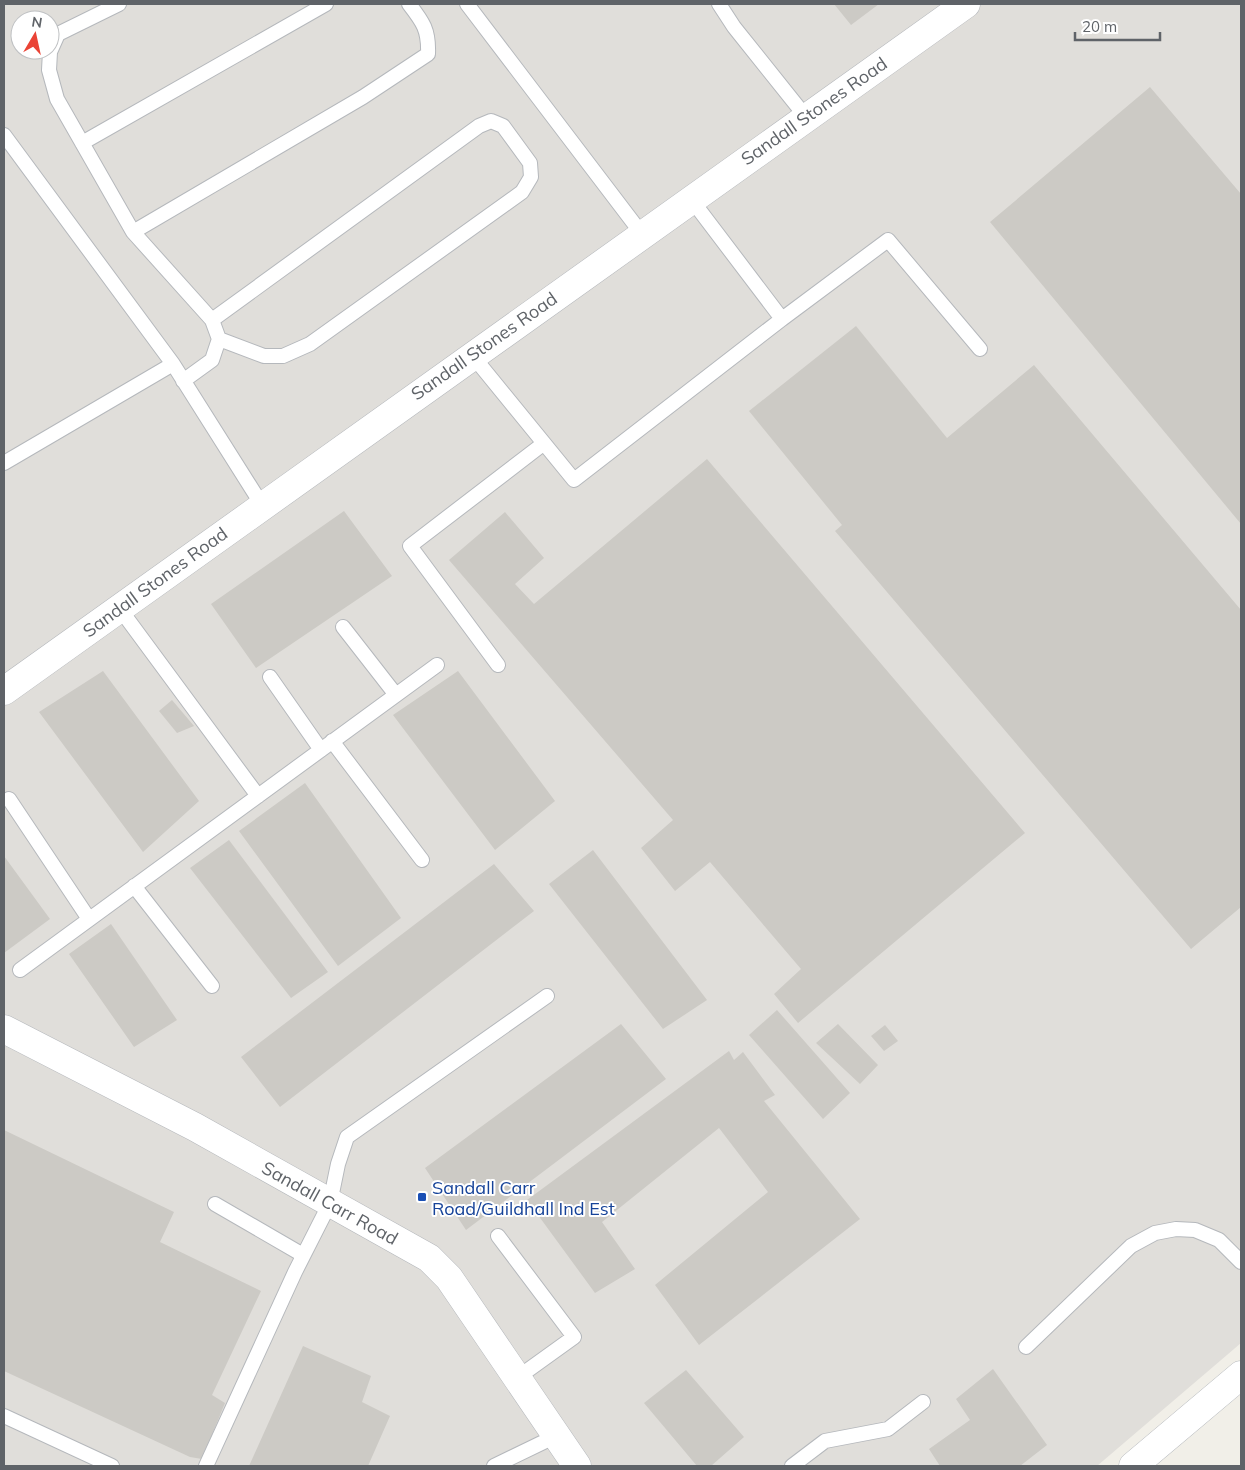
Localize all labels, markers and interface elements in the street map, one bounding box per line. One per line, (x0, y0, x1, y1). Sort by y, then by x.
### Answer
north arrow (10, 10, 60, 60)
scale bar (1075, 10, 1160, 42)
text: N (30, 12, 44, 32)
text: 20 m (1082, 17, 1117, 36)
street label: Sandall Stones Road (736, 52, 892, 170)
street label: Sandall Stones Road (406, 287, 562, 405)
street label: Sandall Stones Road (78, 522, 232, 642)
street label: Sandall Carr Road (258, 1156, 402, 1250)
place label: Sandall Carr Road/Guildhall Ind Est (432, 1176, 615, 1220)
marker: Sandall Carr Road/Guildhall Ind Est (416, 1191, 428, 1203)

